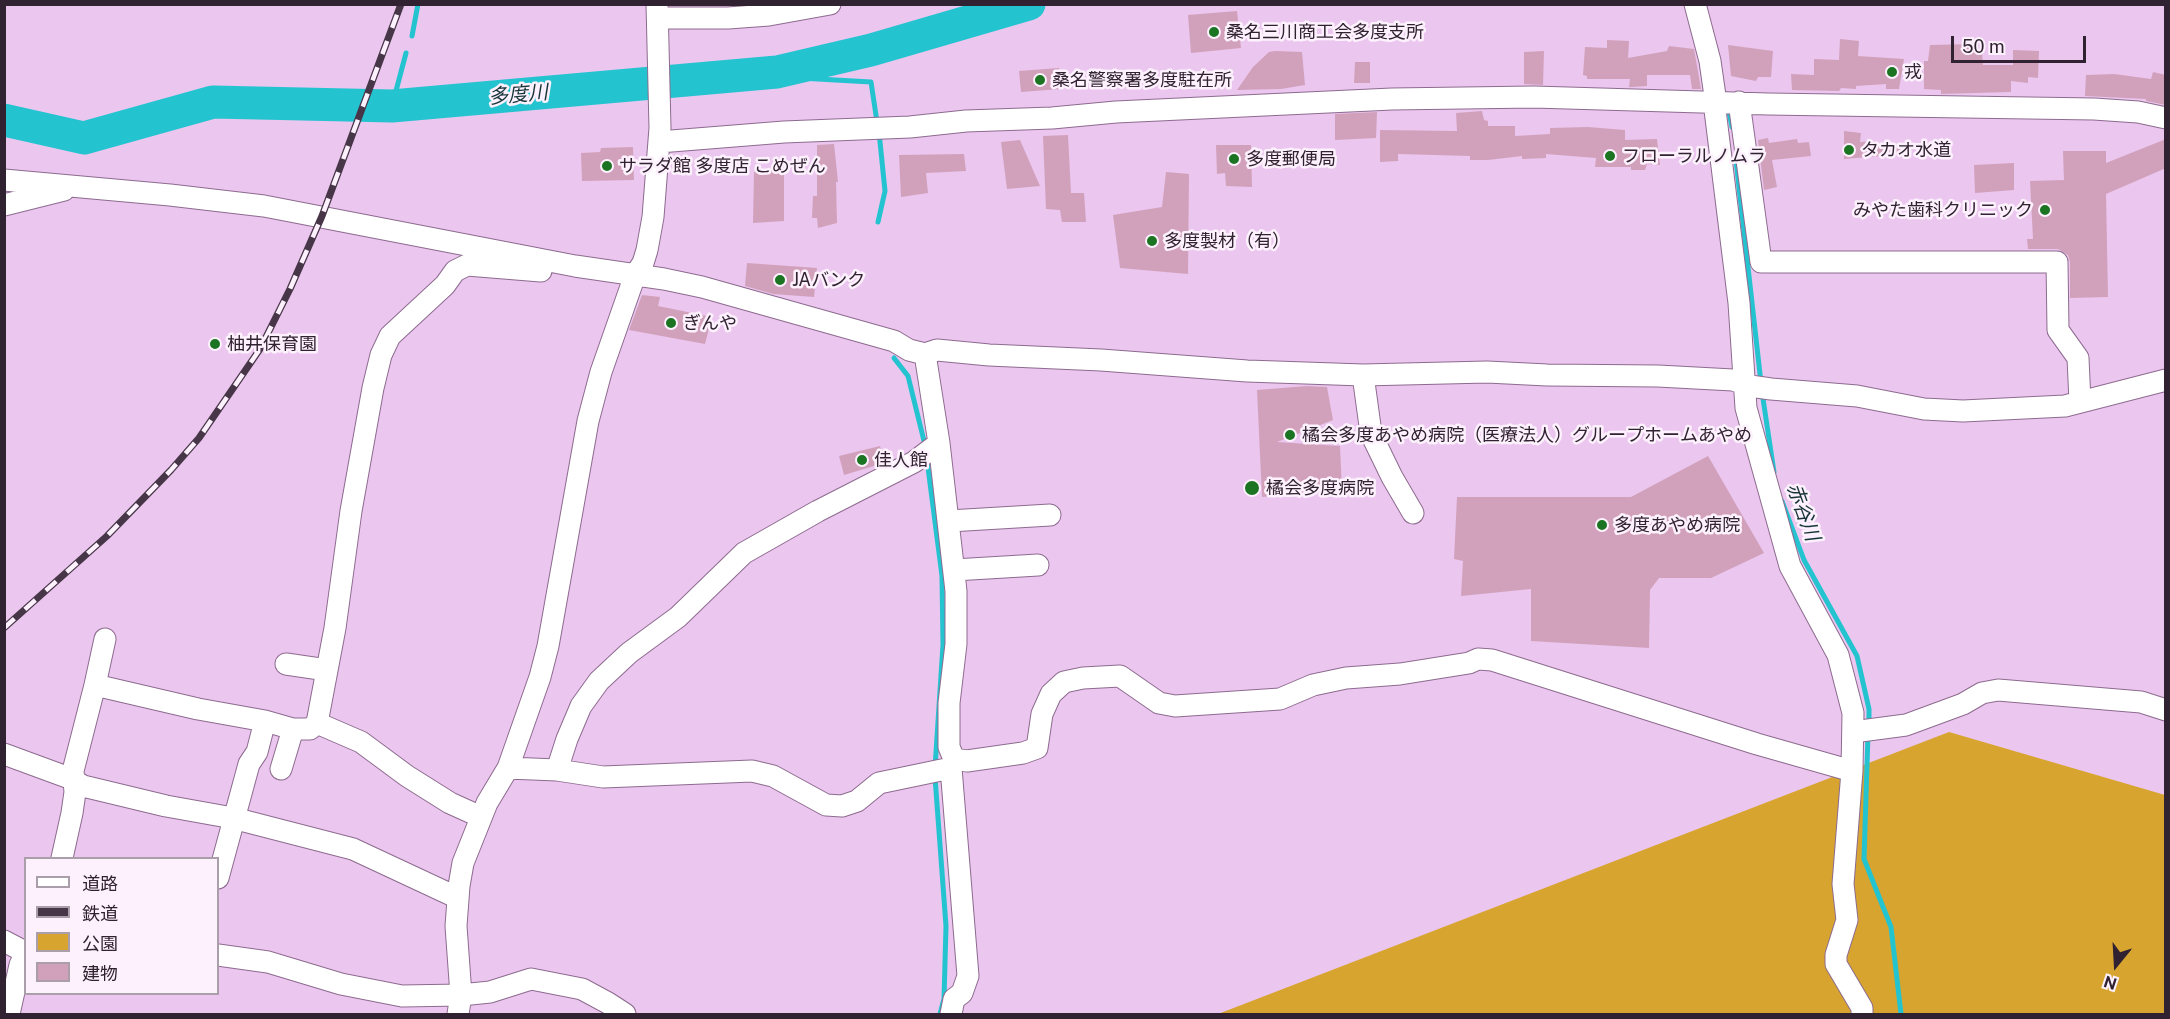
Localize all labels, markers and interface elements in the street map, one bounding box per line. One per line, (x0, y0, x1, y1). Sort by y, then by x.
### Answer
place label: 桑名三川商工会多度支所 (1226, 21, 1424, 43)
scale bar (1954, 24, 2089, 62)
marker: 桑名三川商工会多度支所 (1207, 25, 1221, 39)
text: 50 m (1962, 36, 2005, 57)
place label: 戎 (1904, 61, 1922, 83)
marker: 戎 (1885, 65, 1899, 79)
place label: 桑名警察署多度駐在所 (1052, 69, 1232, 91)
marker: 桑名警察署多度駐在所 (1033, 73, 1047, 87)
water label: 多度川 (487, 80, 549, 110)
place label: タカオ水道 (1861, 139, 1951, 161)
marker: タカオ水道 (1842, 143, 1856, 157)
place label: フローラルノムラ (1622, 145, 1766, 167)
place label: 多度郵便局 (1246, 148, 1336, 170)
marker: フローラルノムラ (1603, 149, 1617, 163)
marker: 多度郵便局 (1227, 152, 1241, 166)
place label: サラダ館 多度店 こめぜん (619, 155, 826, 177)
marker: サラダ館 多度店 こめぜん (600, 159, 614, 173)
place label: みやた歯科クリニック (1853, 199, 2033, 221)
marker: みやた歯科クリニック (2038, 203, 2052, 217)
place label: 多度製材（有） (1164, 230, 1290, 252)
marker: 多度製材（有） (1145, 234, 1159, 248)
place label: JAバンク (792, 269, 865, 291)
marker: JAバンク (773, 273, 787, 287)
place label: ぎんや (683, 312, 737, 334)
marker: ぎんや (664, 316, 678, 330)
place label: 柚井保育園 (227, 333, 317, 355)
marker: 柚井保育園 (208, 337, 222, 351)
place label: 橘会多度あやめ病院（医療法人）グループホームあやめ (1302, 424, 1752, 446)
marker: 橘会多度あやめ病院（医療法人）グループホームあやめ (1283, 428, 1297, 442)
place label: 佳人館 (874, 449, 928, 471)
marker: 佳人館 (855, 453, 869, 467)
place label: 橘会多度病院 (1266, 477, 1374, 499)
marker: 橘会多度病院 (1243, 479, 1261, 497)
water label: 赤谷川 (1781, 480, 1825, 544)
place label: 多度あやめ病院 (1614, 514, 1740, 536)
marker: 多度あやめ病院 (1595, 518, 1609, 532)
legend (24, 857, 219, 995)
text: 道路 (82, 873, 118, 894)
text: 鉄道 (82, 903, 118, 924)
text: 公園 (82, 933, 118, 954)
north arrow (2086, 935, 2146, 995)
text: 建物 (82, 963, 118, 984)
text: N (2101, 972, 2119, 994)

